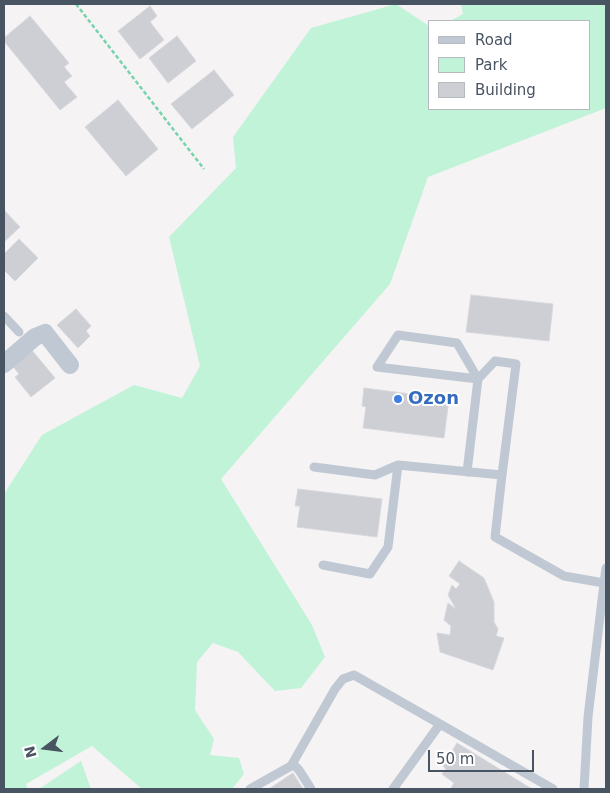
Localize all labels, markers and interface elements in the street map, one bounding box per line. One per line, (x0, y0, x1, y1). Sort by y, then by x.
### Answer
legend (428, 20, 590, 110)
text: Road (475, 31, 513, 49)
text: Park (475, 56, 507, 74)
text: Building (475, 81, 536, 99)
place label: Ozon (408, 388, 459, 410)
marker: Ozon (392, 393, 404, 405)
north arrow (20, 723, 70, 773)
scale bar (430, 740, 536, 772)
text: N (21, 744, 40, 760)
text: 50 m (436, 750, 474, 768)

